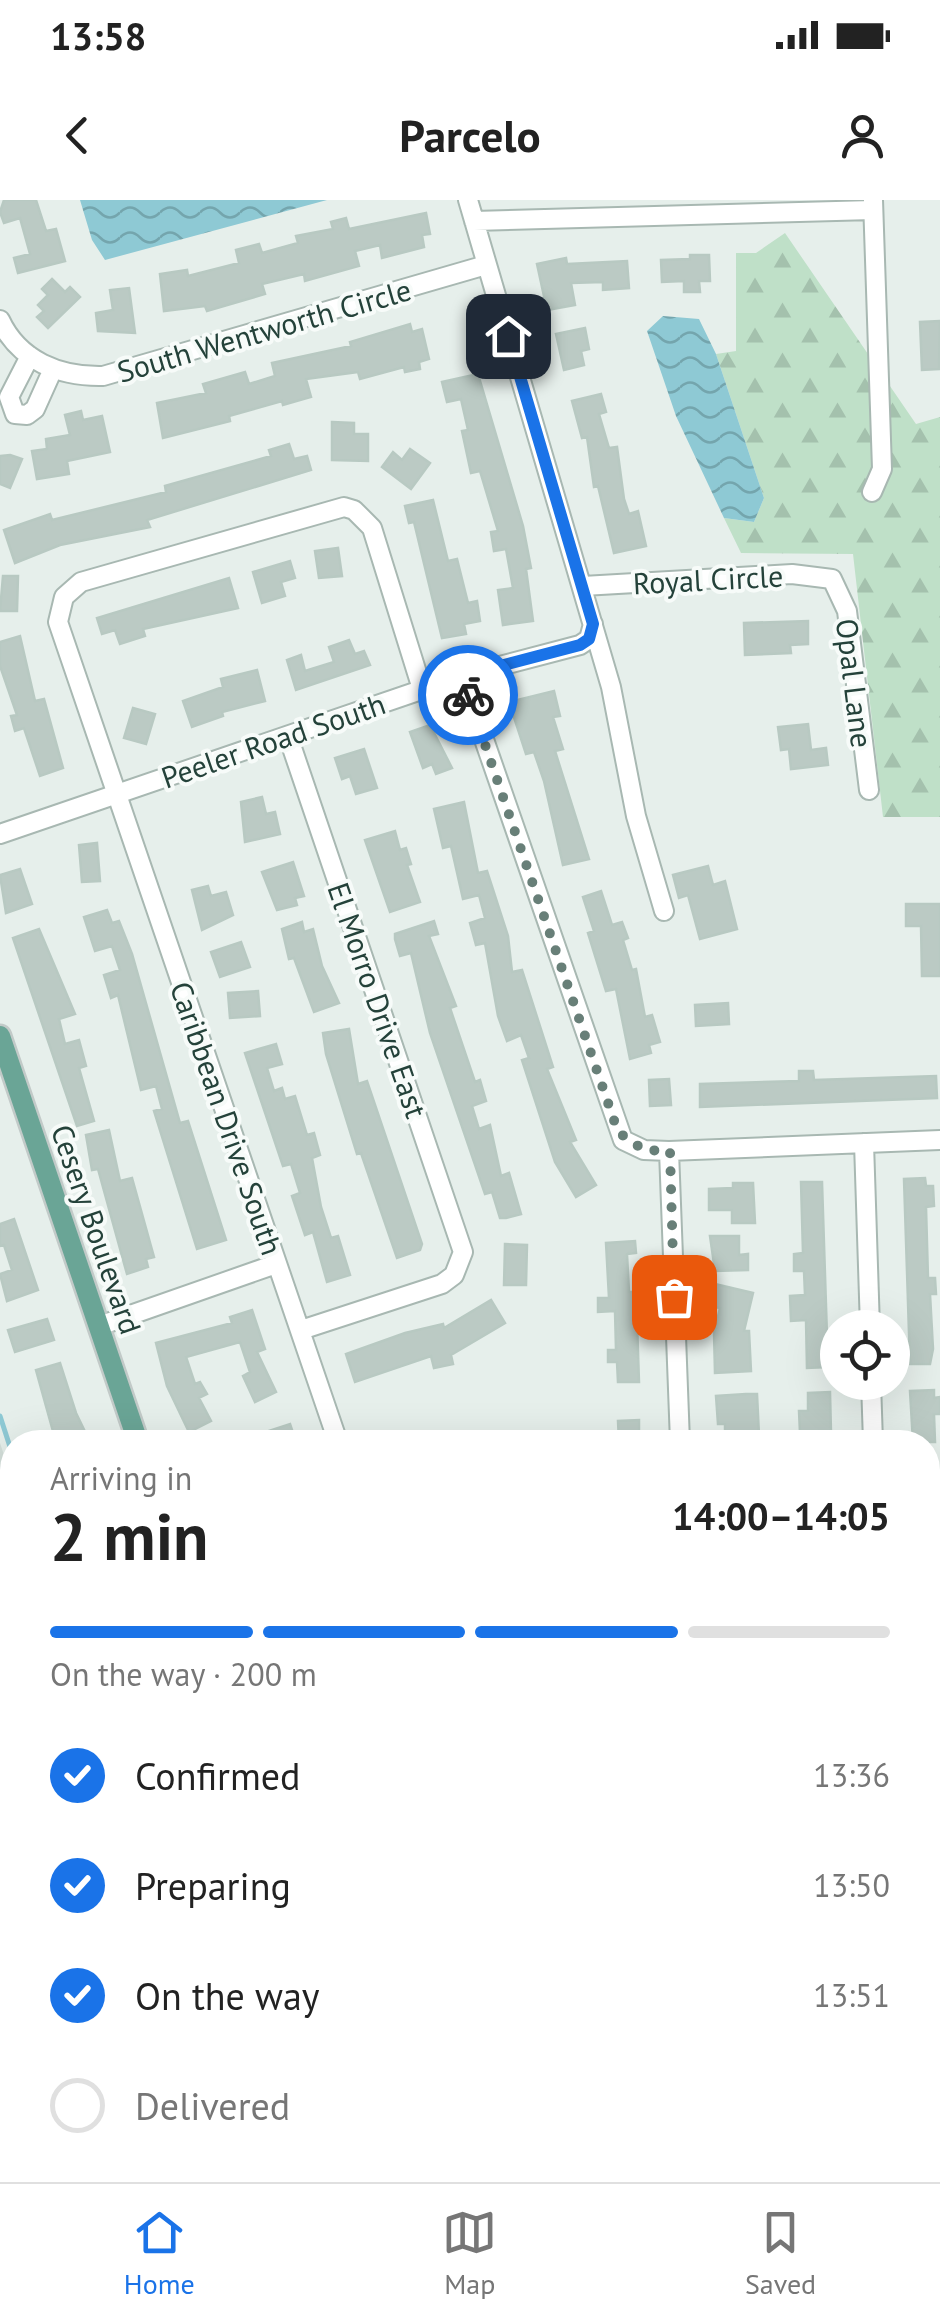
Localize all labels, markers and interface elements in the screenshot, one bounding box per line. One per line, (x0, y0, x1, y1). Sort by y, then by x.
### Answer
text: 13:58 (50, 11, 146, 60)
text: Parcelo (399, 106, 541, 164)
icon: back (50, 108, 105, 163)
icon: person (835, 108, 890, 163)
street label: South Wentworth Circle (113, 269, 415, 391)
pin (466, 294, 551, 379)
icon: home (481, 309, 536, 364)
street label: Royal Circle (632, 556, 784, 602)
street label: Opal Lane (828, 616, 882, 750)
courier (418, 645, 518, 745)
icon: bike (441, 668, 496, 723)
street label: Peeler Road South (156, 683, 390, 797)
street label: El Morro Drive East (319, 877, 437, 1123)
street label: Caribbean Drive South (162, 976, 292, 1260)
street label: Cesery Boulevard (43, 1119, 151, 1339)
pin (632, 1255, 717, 1340)
icon: bag (647, 1270, 702, 1325)
map controls (820, 1310, 910, 1400)
button: locate (820, 1310, 910, 1400)
text: Arriving in (50, 1457, 192, 1499)
text: 14:00–14:05 (672, 1491, 890, 1540)
text: 2 min (50, 1494, 209, 1578)
text: On the way · 200 m (50, 1653, 317, 1695)
icon: check (50, 1748, 105, 1803)
text: Confirmed (135, 1751, 301, 1800)
text: 13:36 (813, 1754, 890, 1796)
icon: check (50, 1858, 105, 1913)
text: Preparing (135, 1861, 291, 1910)
text: 13:50 (813, 1864, 890, 1906)
icon: check (50, 1968, 105, 2023)
text: On the way (135, 1971, 320, 2020)
text: 13:51 (813, 1974, 890, 2016)
text: Delivered (135, 2081, 290, 2130)
tab: Home (124, 2205, 195, 2302)
tab: Map (442, 2205, 497, 2302)
tab: Saved (745, 2205, 816, 2302)

